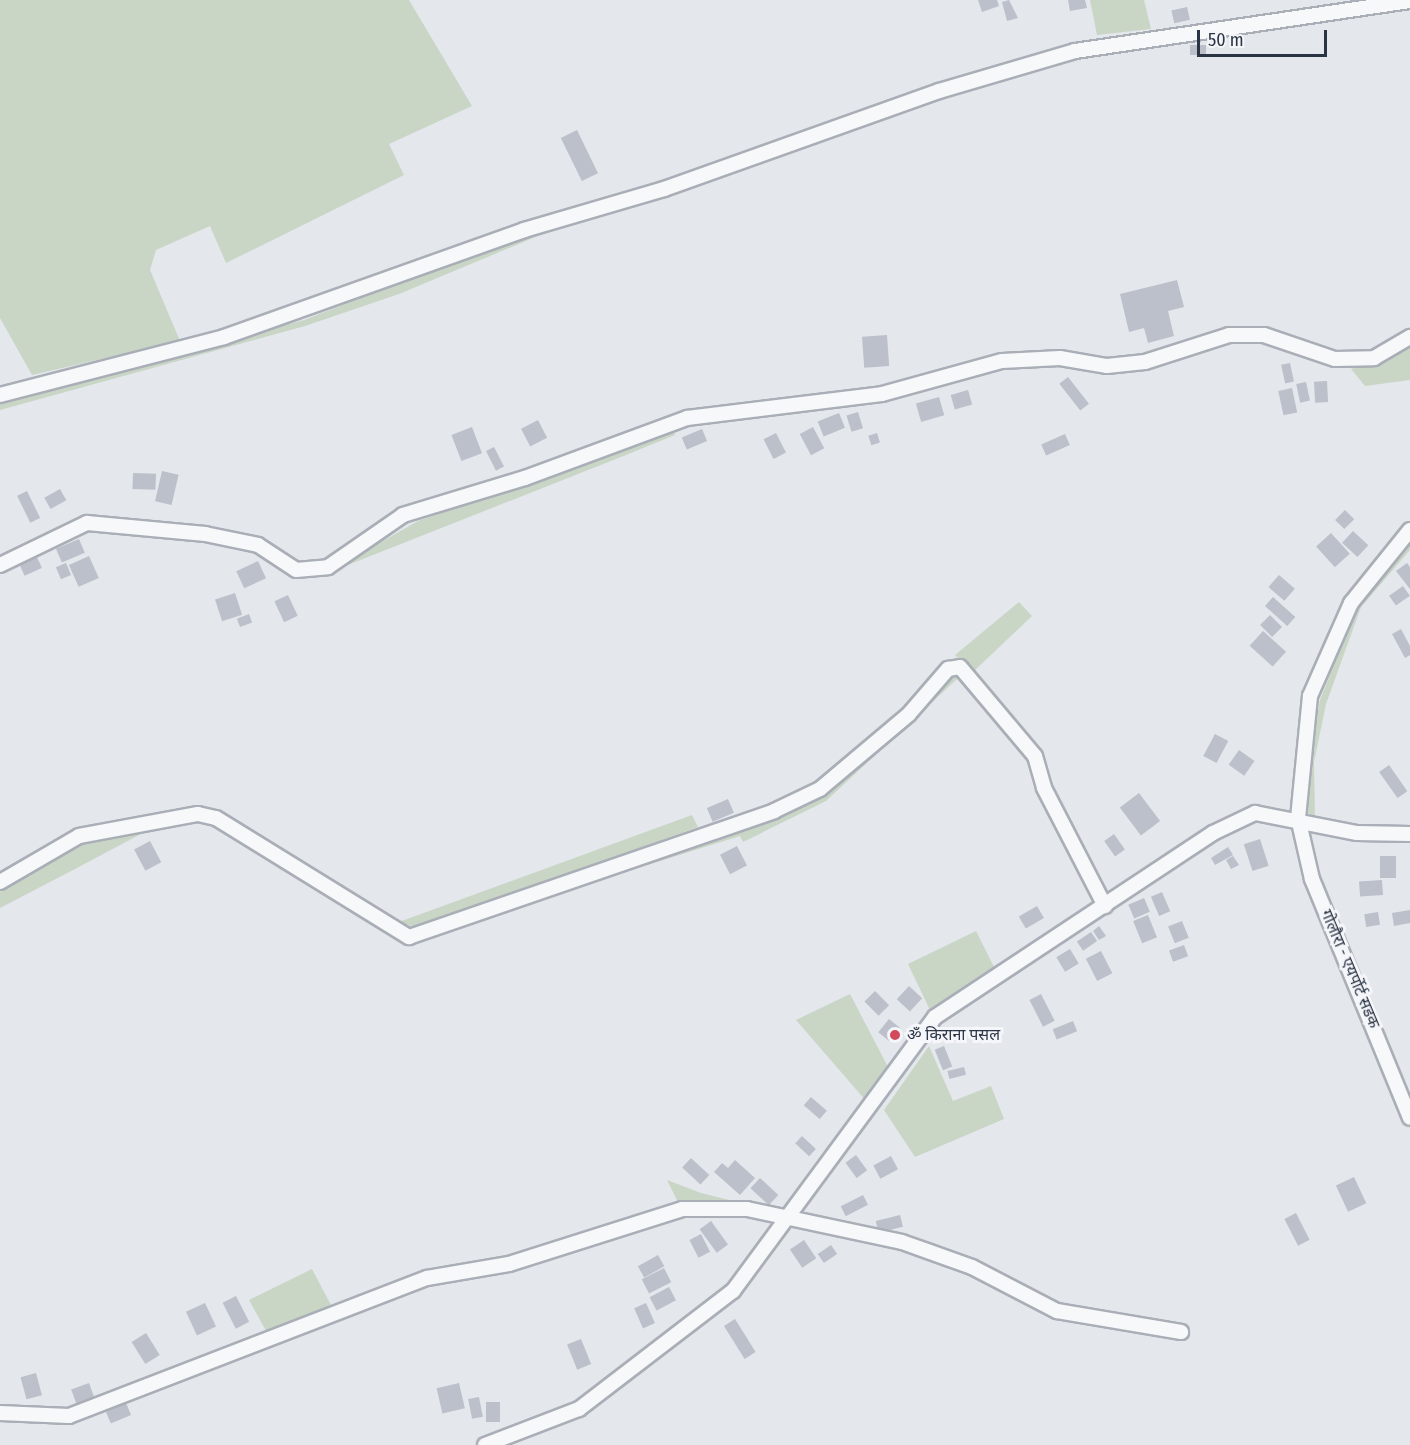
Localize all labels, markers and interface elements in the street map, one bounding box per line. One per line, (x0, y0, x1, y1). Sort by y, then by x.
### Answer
scale bar (1200, 18, 1330, 56)
text: 50 m (1208, 29, 1244, 51)
street label: गोलौरा - एयर्पोर्ट सडक (1316, 907, 1384, 1031)
place label: ॐ किराना पसल (907, 1025, 1000, 1045)
marker: ॐ किराना पसल (888, 1028, 902, 1042)

